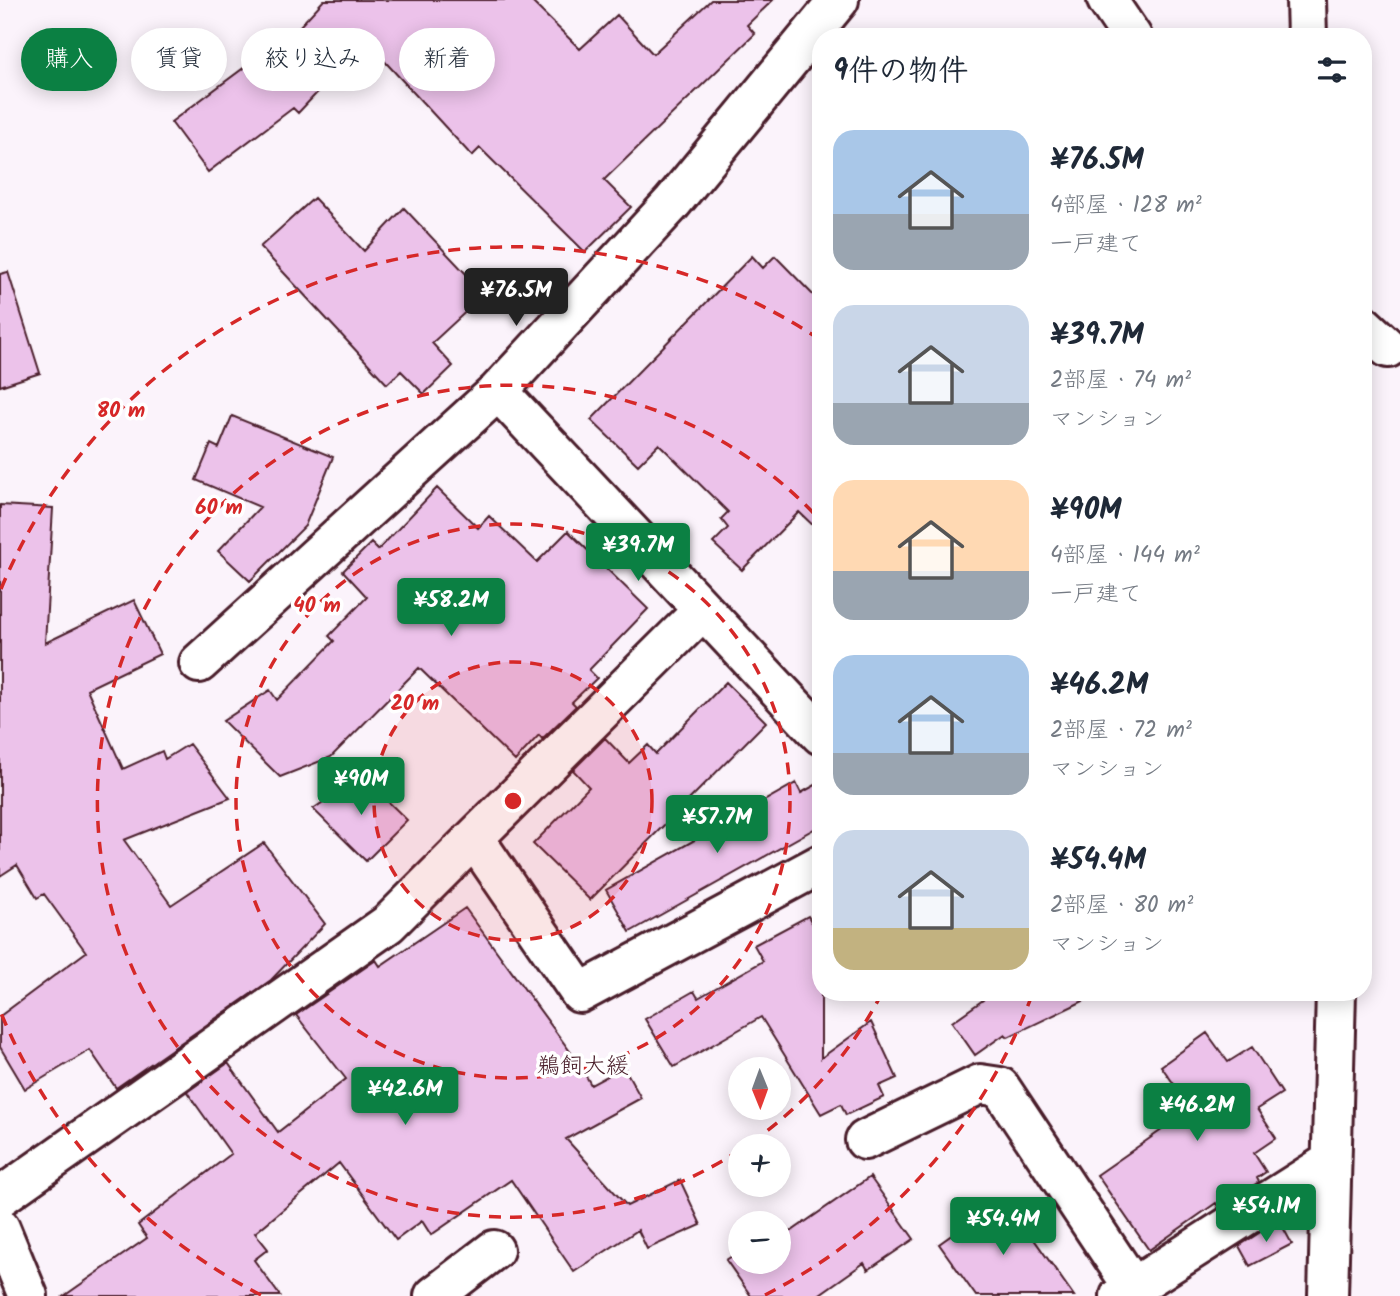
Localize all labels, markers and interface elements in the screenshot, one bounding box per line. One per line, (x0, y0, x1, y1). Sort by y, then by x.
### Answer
chip: 購入 (21, 28, 117, 91)
chip: 賃貸 (131, 28, 227, 91)
chip: 絞り込み (241, 28, 385, 91)
chip: 新着 (399, 28, 495, 91)
text: 9件の物件 (833, 48, 968, 96)
icon: filters (1313, 51, 1351, 89)
text: ¥76.5M (1050, 137, 1144, 185)
icon: home (889, 158, 973, 242)
text: 4部屋 · 128 m² (1050, 188, 1202, 224)
text: 一戸建て (1050, 227, 1142, 263)
pin: ¥76.5M (459, 268, 573, 328)
text: ¥76.5M (480, 273, 552, 309)
text: ¥39.7M (1050, 312, 1144, 360)
icon: home (889, 333, 973, 417)
text: 2部屋 · 74 m² (1050, 363, 1191, 399)
text: 80 m (97, 395, 145, 428)
text: マンション (1050, 402, 1164, 438)
text: ¥90M (1050, 487, 1122, 535)
text: 60 m (195, 492, 243, 525)
icon: home (889, 508, 973, 592)
pin: ¥39.7M (581, 524, 695, 583)
text: ¥39.7M (602, 528, 674, 564)
text: 4部屋 · 144 m² (1050, 538, 1200, 574)
text: 一戸建て (1050, 577, 1142, 613)
pin: ¥58.2M (394, 578, 508, 638)
text: ¥58.2M (413, 583, 489, 619)
text: 40 m (293, 590, 341, 623)
text: ¥46.2M (1050, 662, 1148, 710)
icon: home (889, 683, 973, 767)
text: 20 m (391, 688, 439, 721)
text: 2部屋 · 72 m² (1050, 713, 1192, 749)
text: マンション (1050, 752, 1164, 788)
pin: ¥90M (320, 758, 402, 817)
text: ¥90M (334, 762, 388, 798)
centre of rings (501, 789, 525, 813)
pin: ¥57.7M (660, 796, 774, 855)
text: ¥57.7M (682, 800, 752, 836)
text: ¥54.4M (1050, 837, 1146, 885)
icon: home (889, 858, 973, 942)
text: 2部屋 · 80 m² (1050, 888, 1193, 924)
text: マンション (1050, 927, 1164, 963)
district label: 鵜飼大緩 (537, 1049, 629, 1085)
north arrow (728, 1057, 791, 1120)
map controls (728, 1057, 791, 1274)
pin: ¥42.6M (348, 1068, 462, 1127)
text: ¥42.6M (367, 1072, 443, 1108)
pin: ¥46.2M (1140, 1084, 1254, 1143)
text: ¥46.2M (1159, 1088, 1235, 1124)
button: + (728, 1134, 791, 1197)
pin: ¥54.1M (1209, 1184, 1323, 1244)
text: ¥54.1M (1232, 1189, 1300, 1225)
pin: ¥54.4M (946, 1198, 1060, 1257)
text: ¥54.4M (966, 1202, 1040, 1238)
button: − (728, 1211, 791, 1274)

